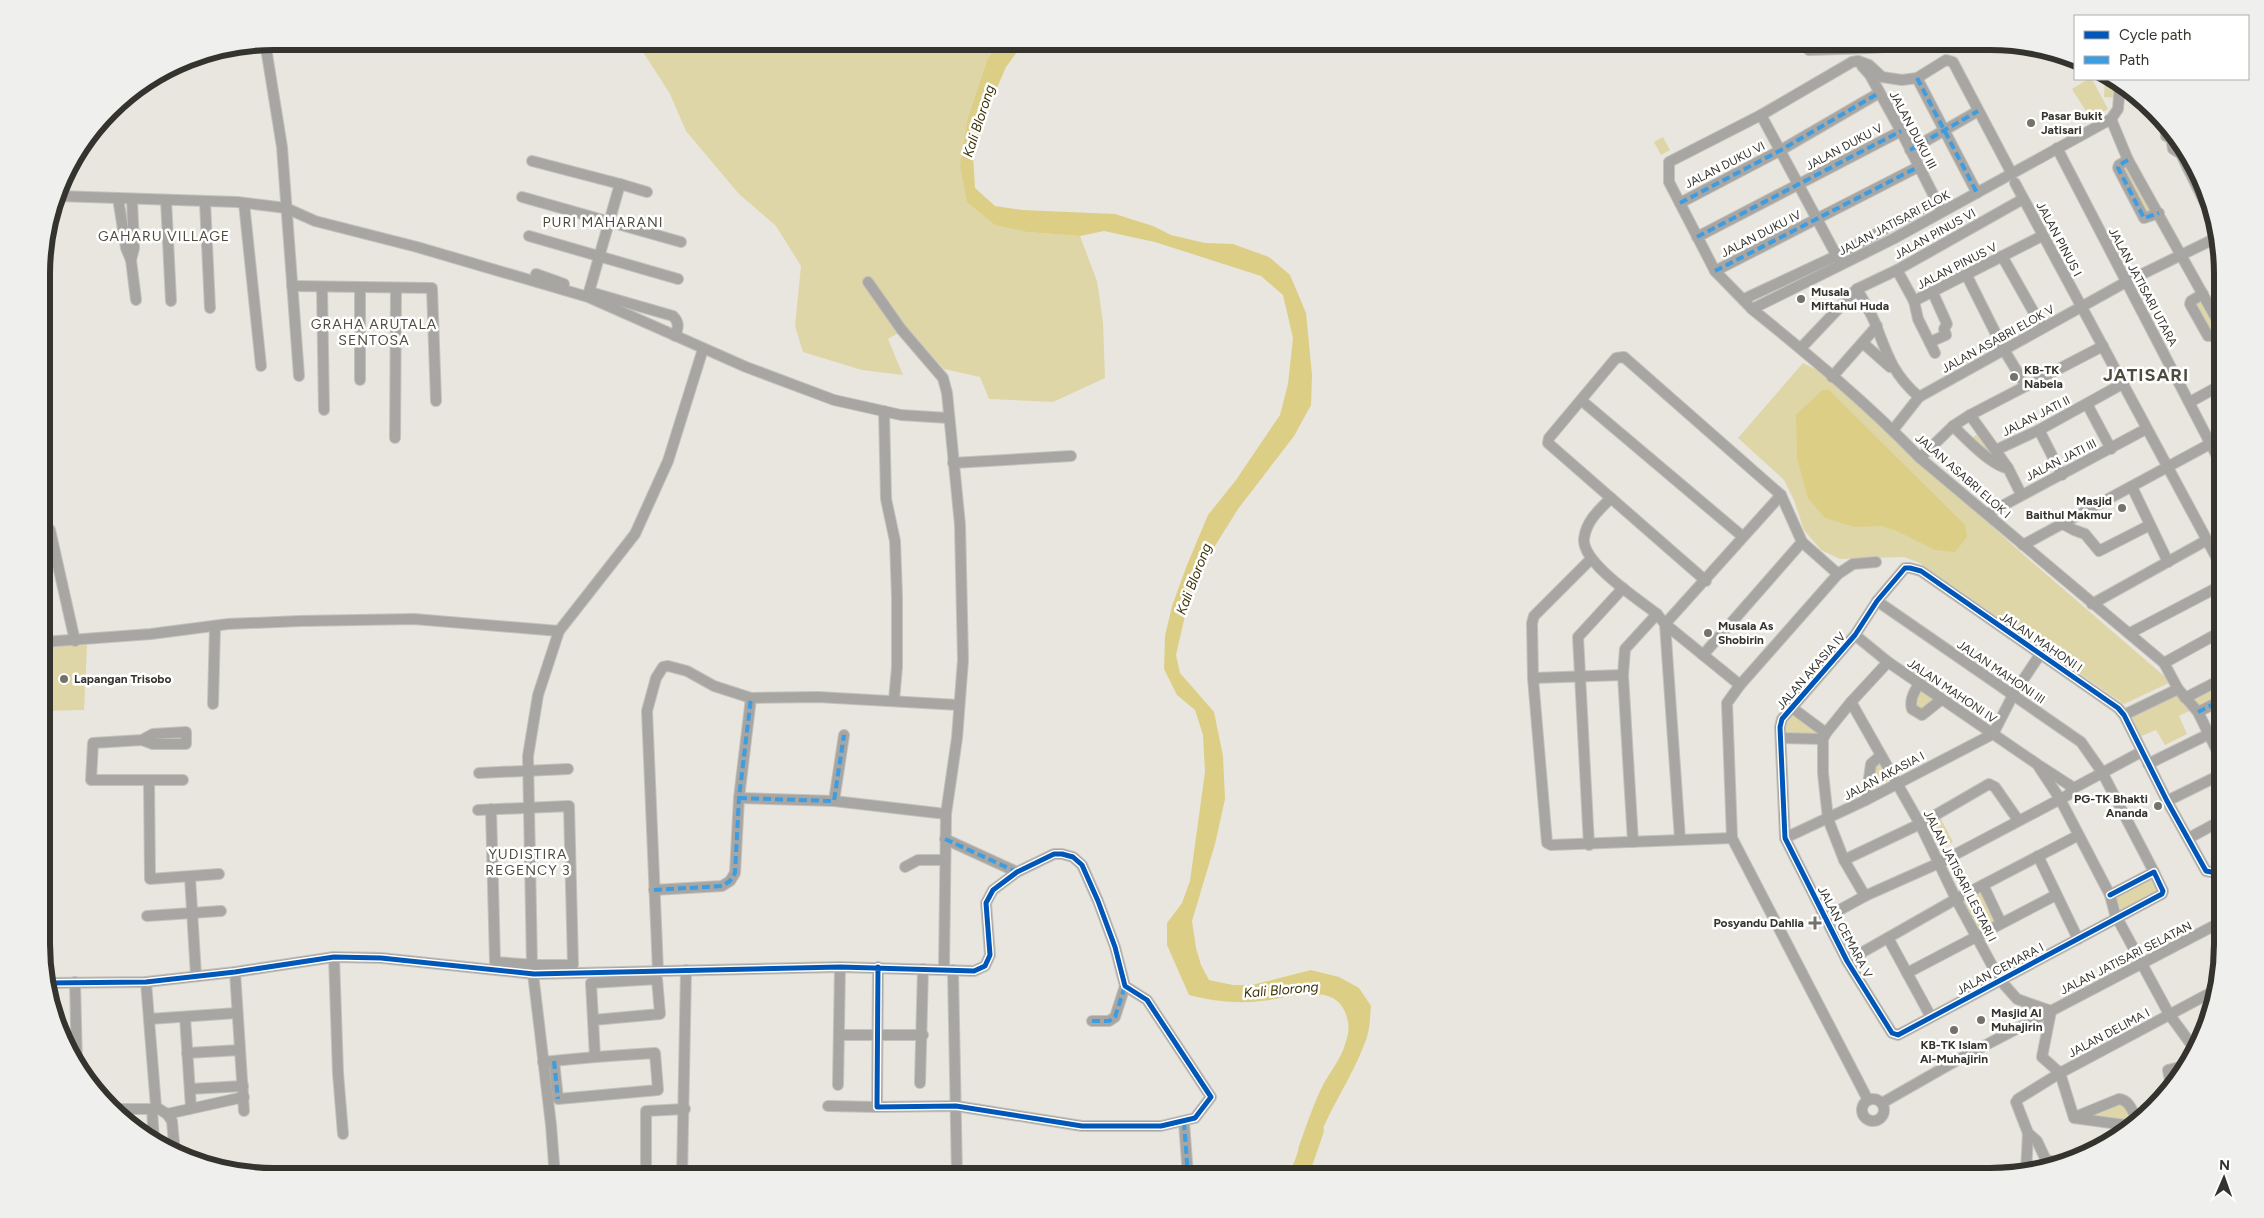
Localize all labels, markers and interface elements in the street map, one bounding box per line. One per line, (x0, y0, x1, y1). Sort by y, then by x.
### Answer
legend (2074, 15, 2249, 80)
text: Cycle path (2119, 26, 2191, 44)
text: Path (2119, 51, 2149, 69)
water label: Kali Blorong (959, 83, 999, 159)
street label: JALAN DUKU III (1887, 89, 1939, 171)
place label: Pasar Bukit Jatisari (2041, 109, 2103, 137)
marker: Pasar Bukit Jatisari (2025, 117, 2037, 129)
street label: JALAN DUKU V (1803, 121, 1885, 173)
street label: JALAN DUKU VI (1683, 139, 1767, 191)
street label: JALAN JATISARI ELOK (1836, 187, 1953, 258)
street label: JALAN PINUS I (2033, 199, 2085, 279)
street label: JALAN PINUS VI (1892, 206, 1978, 262)
street label: JALAN DUKU IV (1719, 207, 1804, 260)
district label: PURI MAHARANI (542, 214, 664, 231)
street label: JALAN JATISARI UTARA (2106, 225, 2180, 349)
district label: GAHARU VILLAGE (98, 228, 230, 245)
street label: JALAN PINUS V (1915, 240, 2000, 292)
place label: Musala Miftahul Huda (1811, 285, 1889, 313)
marker: Musala Miftahul Huda (1795, 293, 1807, 305)
street label: JALAN ASABRI ELOK V (1939, 302, 2057, 376)
district label: GRAHA ARUTALA SENTOSA (311, 316, 437, 349)
place label: KB-TK Nabela (2024, 363, 2063, 391)
district label: JATISARI (2103, 364, 2189, 386)
marker: KB-TK Nabela (2008, 371, 2020, 383)
street label: JALAN JATI II (2000, 393, 2072, 439)
street label: JALAN ASABRI ELOK I (1913, 431, 2013, 521)
street label: JALAN JATI III (2023, 436, 2099, 484)
place label: Masjid Baithul Makmur (2026, 494, 2112, 522)
marker: Masjid Baithul Makmur (2116, 502, 2128, 514)
water label: Kali Blorong (1173, 541, 1215, 617)
street label: JALAN MAHONI I (1997, 609, 2085, 675)
place label: Musala As Shobirin (1718, 619, 1774, 647)
marker: Musala As Shobirin (1702, 627, 1714, 639)
street label: JALAN AKASIA IV (1774, 629, 1849, 712)
street label: JALAN MAHONI III (1954, 637, 2048, 707)
street label: JALAN MAHONI IV (1905, 656, 2000, 726)
place label: Lapangan Trisobo (74, 672, 172, 686)
marker: Lapangan Trisobo (58, 673, 70, 685)
street label: JALAN AKASIA I (1841, 749, 1927, 803)
place label: PG-TK Bhakti Ananda (2074, 792, 2148, 820)
marker: PG-TK Bhakti Ananda (2152, 800, 2164, 812)
street label: JALAN JATISARI LESTARI I (1921, 808, 1999, 944)
district label: YUDISTIRA REGENCY 3 (485, 846, 571, 879)
street label: JALAN CEMARA V (1815, 884, 1875, 981)
place label: Posyandu Dahlia (1713, 916, 1804, 930)
marker: Posyandu Dahlia (1808, 916, 1822, 930)
street label: JALAN JATISARI SELATAN (2058, 919, 2194, 997)
street label: JALAN CEMARA I (1954, 940, 2046, 998)
water label: Kali Blorong (1243, 978, 1319, 1002)
place label: Masjid Al Muhajirin (1991, 1006, 2043, 1034)
street label: JALAN DELIMA I (2066, 1006, 2152, 1060)
marker: Masjid Al Muhajirin (1975, 1014, 1987, 1026)
marker: KB-TK Islam Al-Muhajirin (1948, 1024, 1960, 1036)
place label: KB-TK Islam Al-Muhajirin (1920, 1038, 1988, 1066)
north arrow (2199, 1153, 2249, 1203)
text: N (2219, 1157, 2230, 1174)

